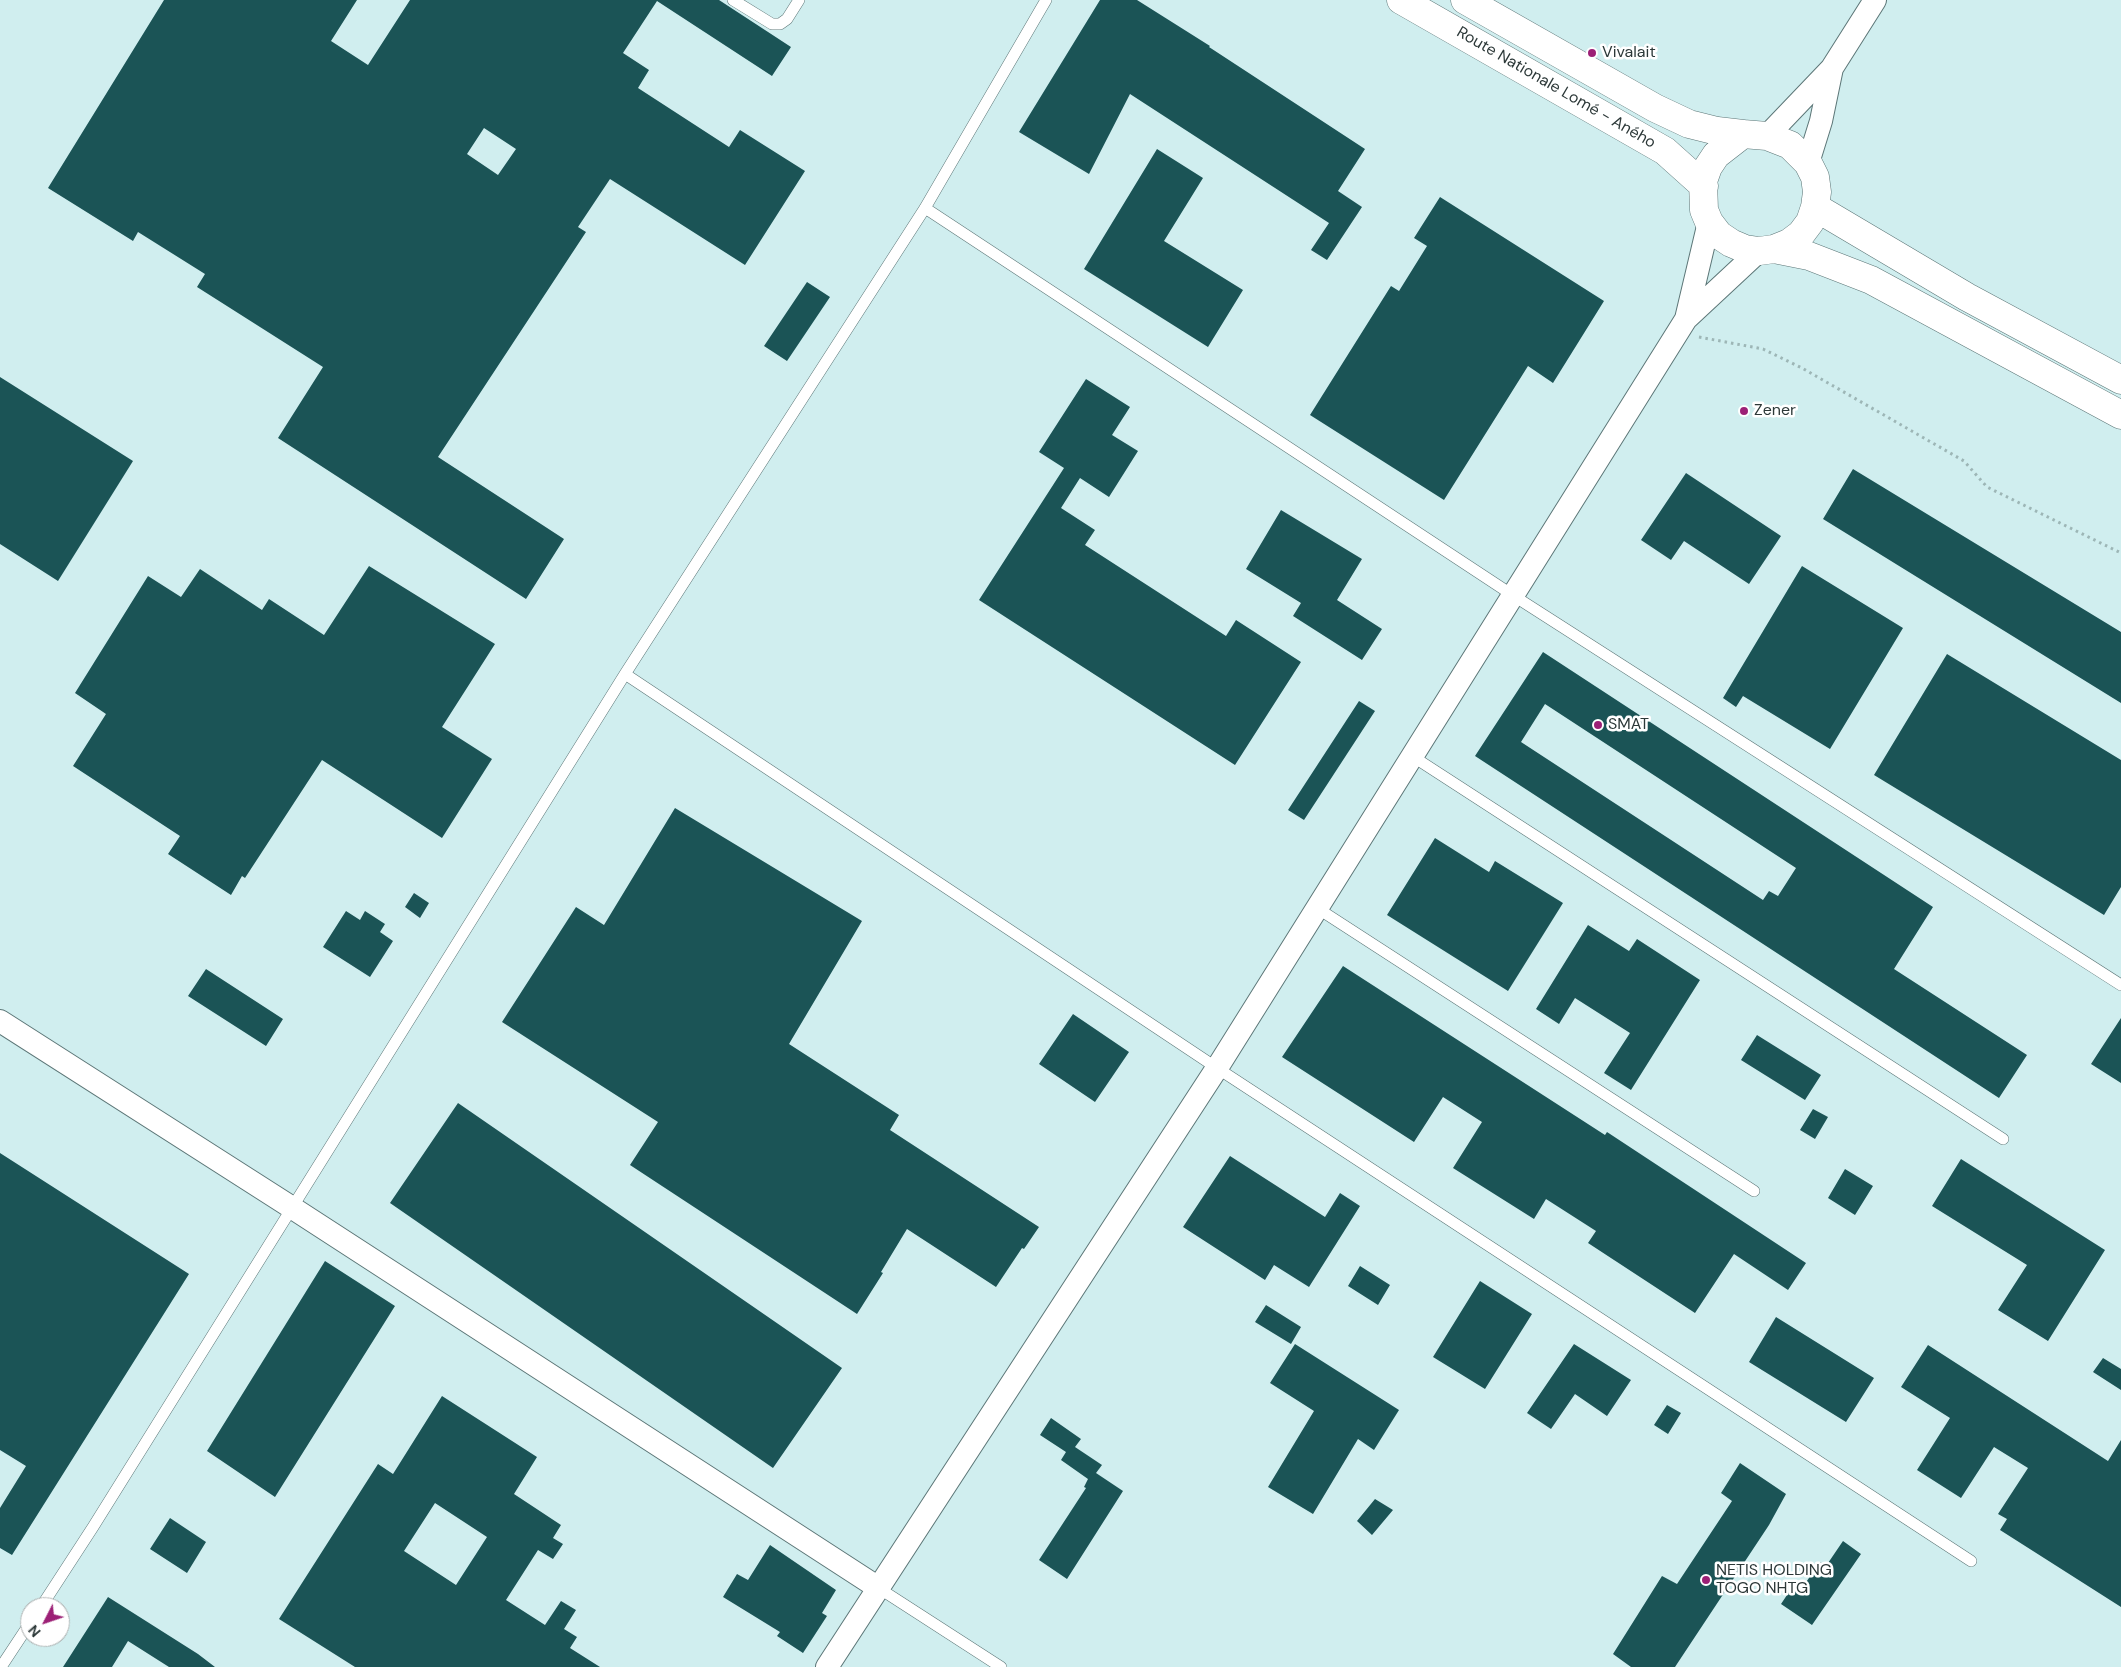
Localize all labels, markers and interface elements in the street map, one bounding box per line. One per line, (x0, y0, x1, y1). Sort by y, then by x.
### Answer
street label: Route Nationale Lomé - Aného (1453, 23, 1659, 153)
place label: Vivalait (1602, 43, 1656, 63)
marker: Vivalait (1586, 47, 1598, 59)
place label: Zener (1754, 401, 1796, 421)
marker: Zener (1738, 405, 1750, 417)
place label: SMAT (1608, 715, 1649, 735)
marker: SMAT (1592, 719, 1604, 731)
place label: NETIS HOLDING TOGO NHTG (1716, 1561, 1832, 1599)
marker: NETIS HOLDING TOGO NHTG (1700, 1574, 1712, 1586)
north arrow (20, 1597, 70, 1647)
text: N (24, 1621, 45, 1641)

